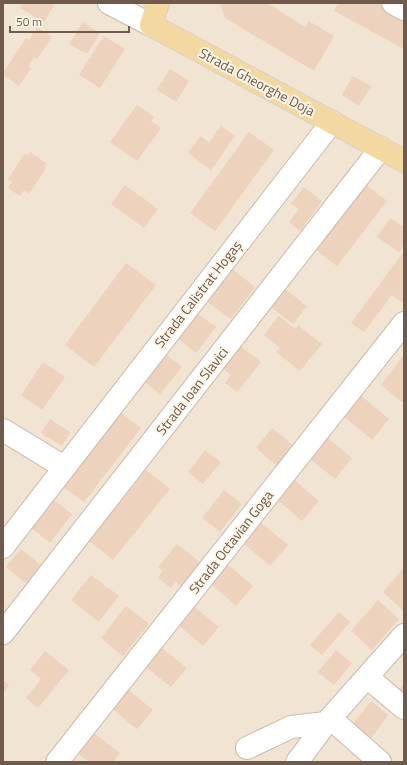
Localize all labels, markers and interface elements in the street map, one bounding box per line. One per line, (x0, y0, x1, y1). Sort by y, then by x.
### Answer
scale bar (10, 8, 129, 34)
text: 50 m (16, 12, 42, 31)
street label: Strada Gheorghe Doja (196, 42, 319, 121)
street label: Strada Calistrat Hogaș (149, 235, 246, 352)
street label: Strada Ioan Slavici (150, 342, 233, 439)
street label: Strada Octavian Goga (183, 485, 278, 598)

